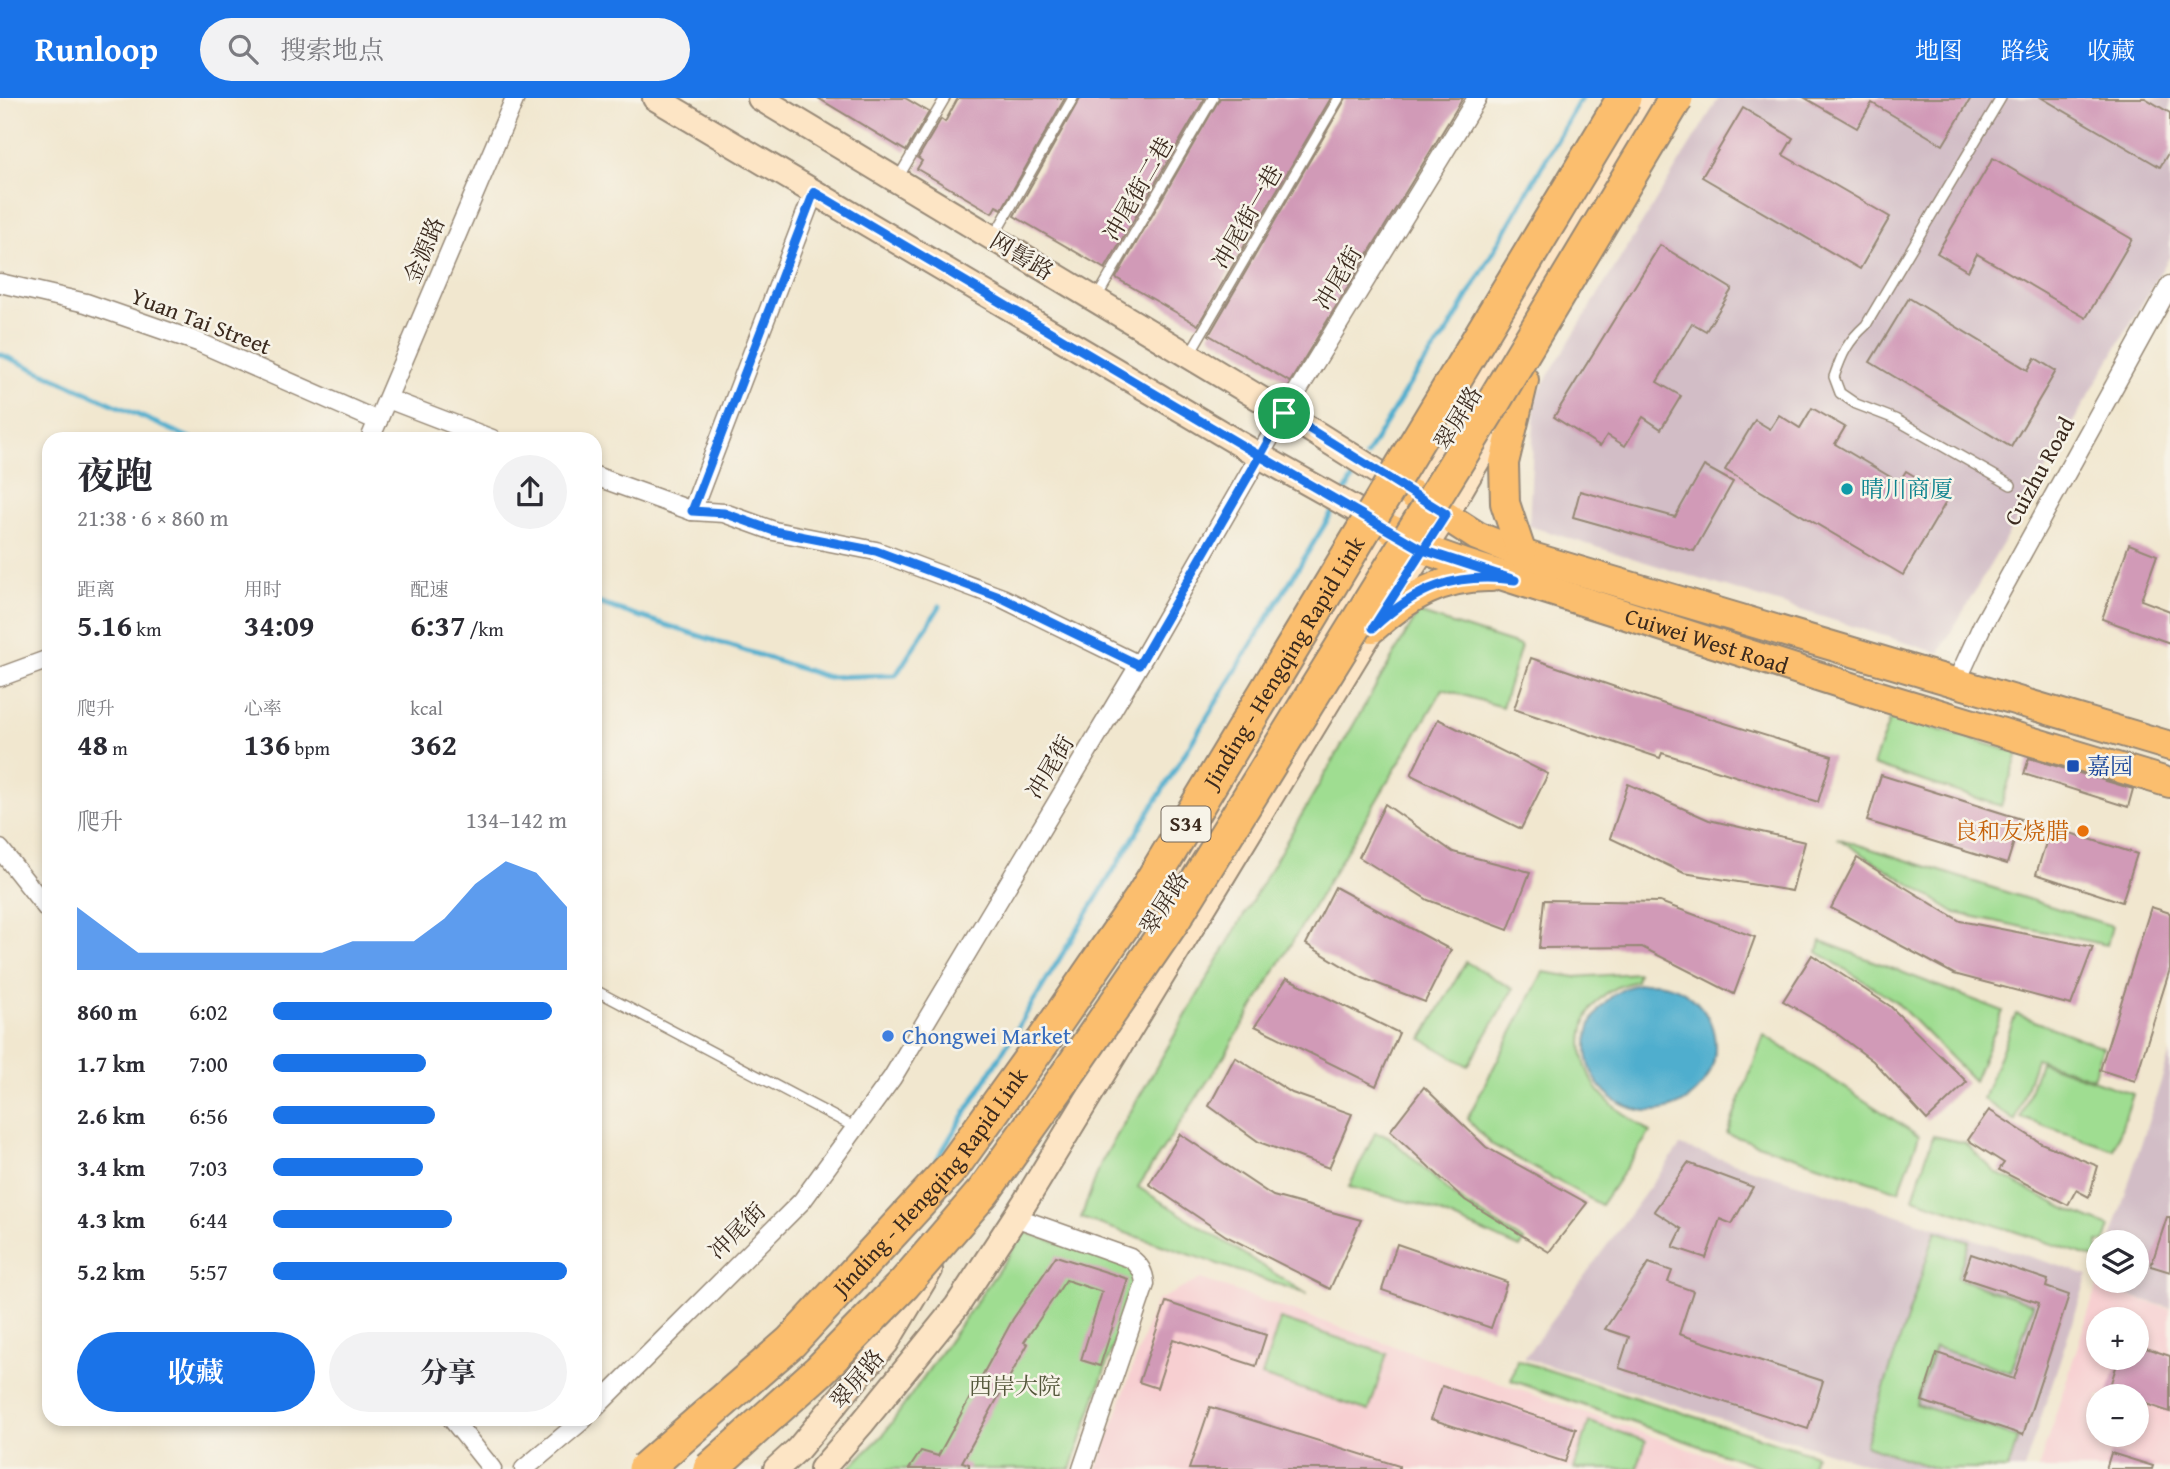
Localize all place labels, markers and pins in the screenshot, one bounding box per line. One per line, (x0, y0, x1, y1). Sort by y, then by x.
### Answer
pin (1254, 383, 1314, 443)
place label: 晴川商厦 (1861, 472, 1953, 505)
marker: 晴川商厦 (1839, 481, 1855, 497)
place label: 嘉园 (2087, 749, 2133, 782)
marker: 嘉园 (2065, 758, 2081, 774)
place label: 良和友烧腊 (1954, 814, 2069, 847)
marker: 良和友烧腊 (2075, 823, 2091, 839)
place label: Chongwei Market (902, 1019, 1071, 1052)
marker: Chongwei Market (880, 1028, 896, 1044)

